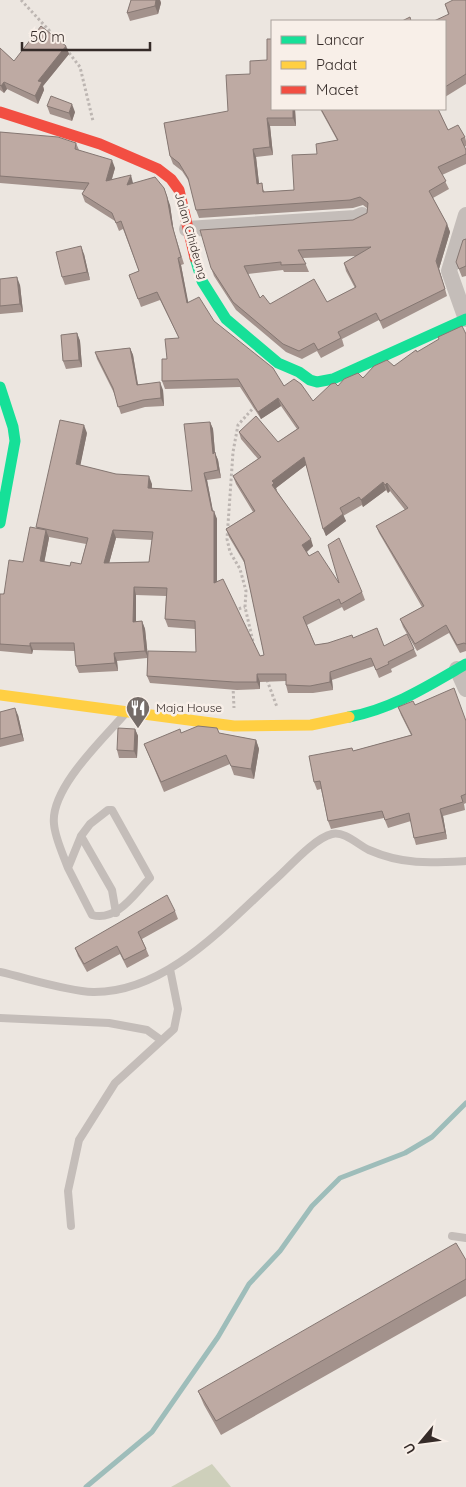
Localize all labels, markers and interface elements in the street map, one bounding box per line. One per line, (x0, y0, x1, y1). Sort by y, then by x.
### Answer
scale bar (22, 20, 150, 52)
legend (271, 20, 446, 110)
text: 50 m (30, 27, 65, 46)
text: Lancar (316, 30, 365, 49)
text: Padat (316, 55, 357, 74)
text: Macet (316, 80, 359, 99)
street label: Jalan Cihideung (172, 191, 211, 281)
restaurant icon: Maja House (125, 695, 151, 729)
place label: Maja House (156, 700, 222, 715)
north arrow (396, 1417, 446, 1467)
text: U (399, 1440, 420, 1457)

